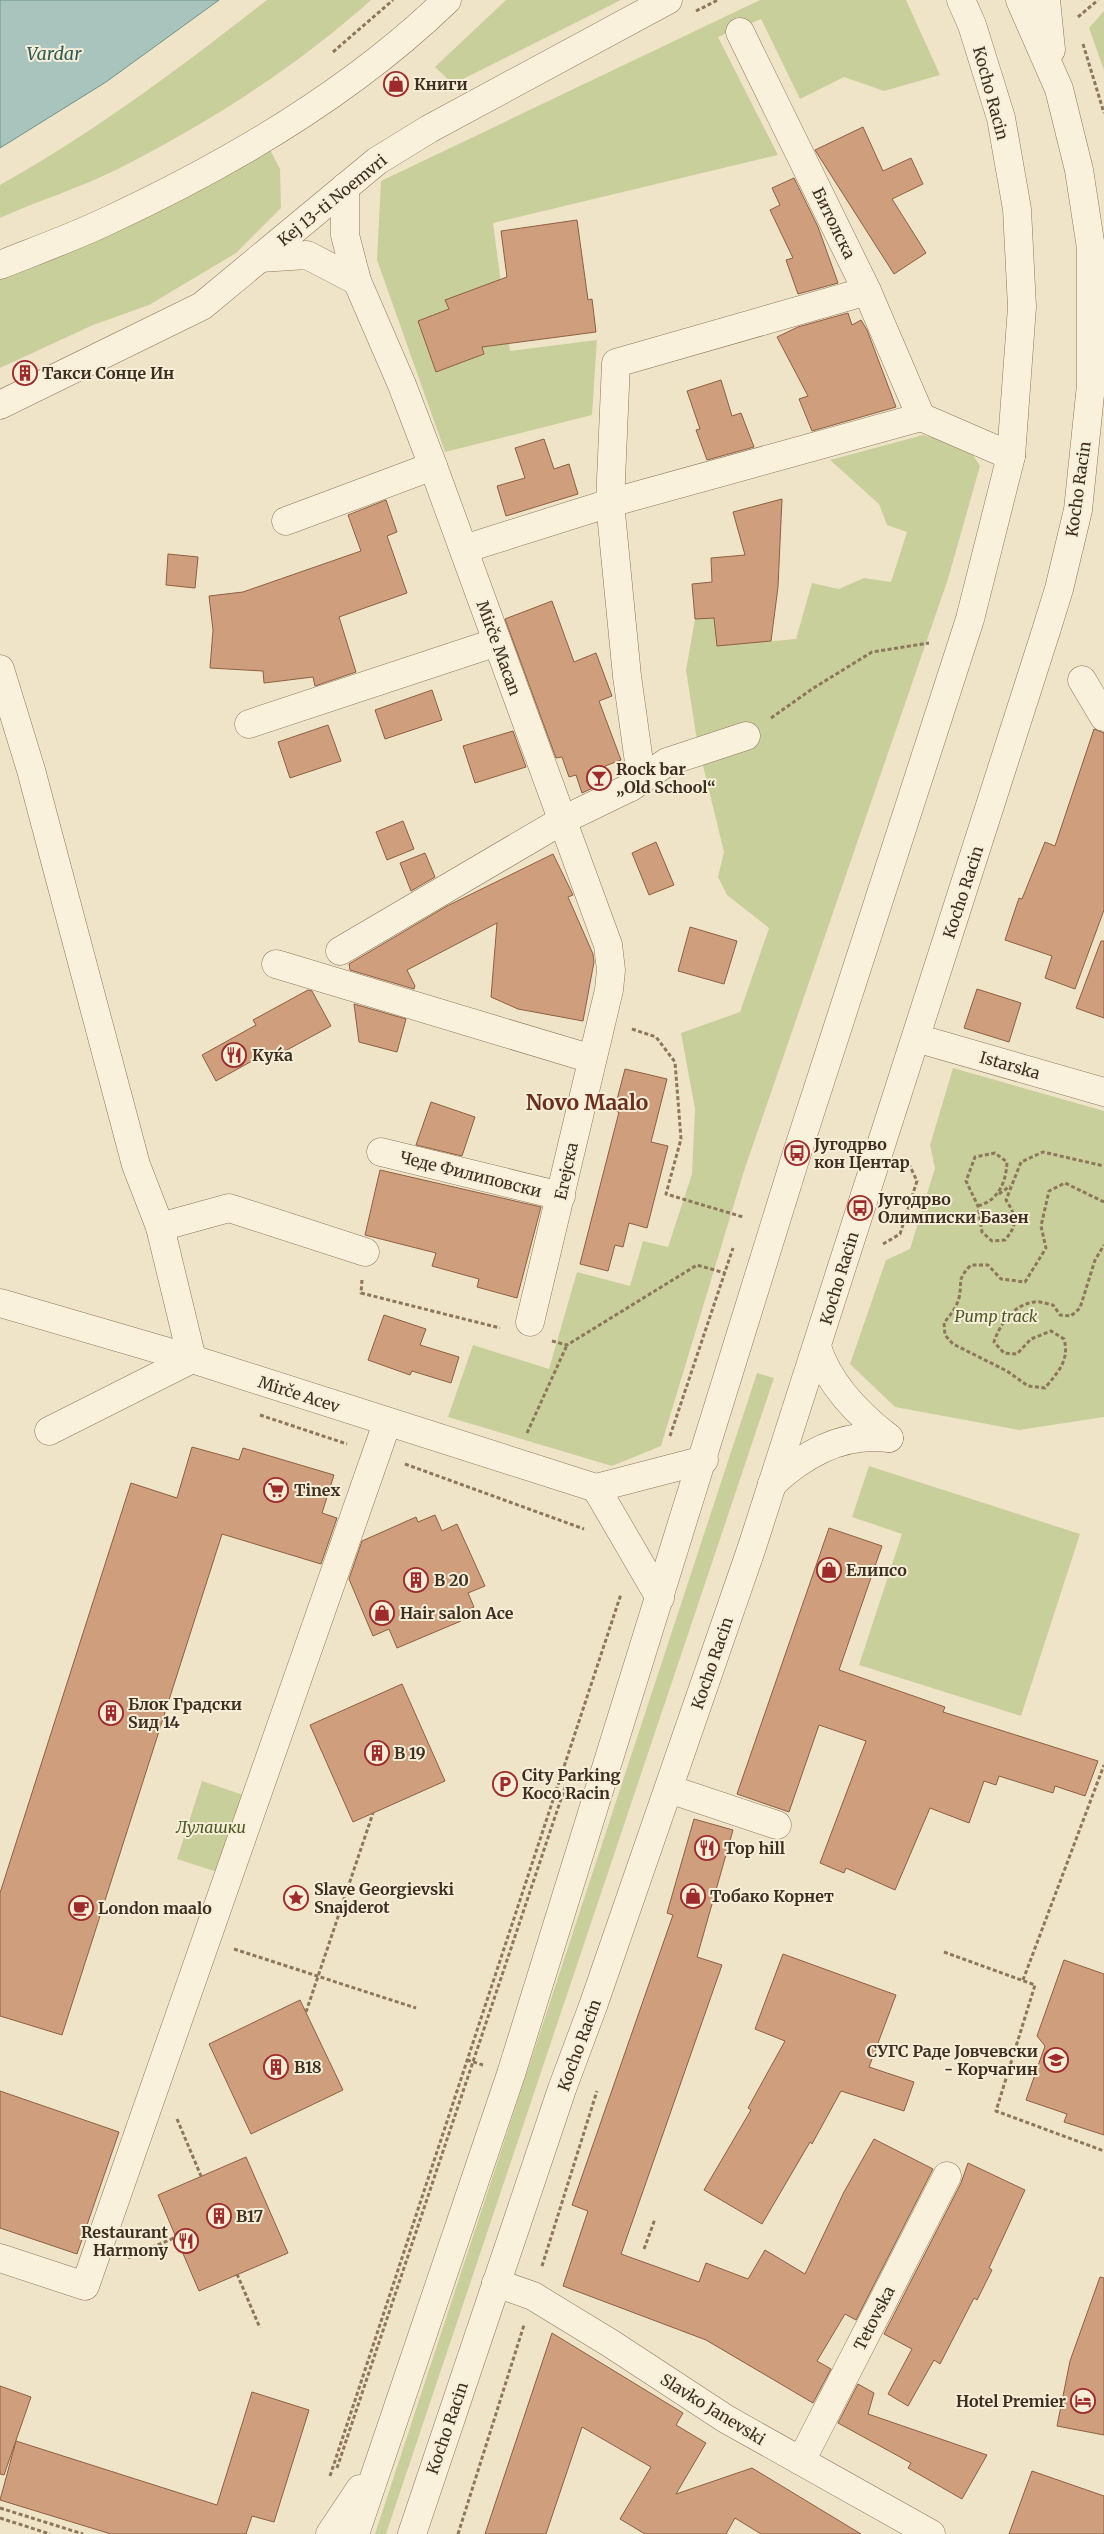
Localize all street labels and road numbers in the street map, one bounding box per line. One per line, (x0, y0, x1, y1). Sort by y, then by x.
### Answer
street label: Kocho Racin (969, 44, 1013, 142)
street label: Kej 13-ti Noemvri (273, 150, 391, 250)
street label: Битолска (808, 184, 860, 262)
street label: Kocho Racin (1061, 440, 1095, 538)
street label: Mirče Macan (473, 598, 526, 699)
street label: Kocho Racin (939, 843, 987, 941)
street label: Istarska (978, 1047, 1043, 1083)
street label: Егејска (550, 1140, 582, 1202)
street label: Чеде Филиповски (398, 1147, 544, 1201)
street label: Kocho Racin (815, 1229, 863, 1327)
street label: Mirče Acev (256, 1371, 343, 1417)
street label: Kocho Racin (687, 1614, 737, 1712)
street label: Kocho Racin (553, 1996, 605, 2094)
street label: Tetovska (849, 2282, 899, 2354)
street label: Slavko Janevski (657, 2369, 769, 2449)
street label: Kocho Racin (422, 2379, 472, 2477)

